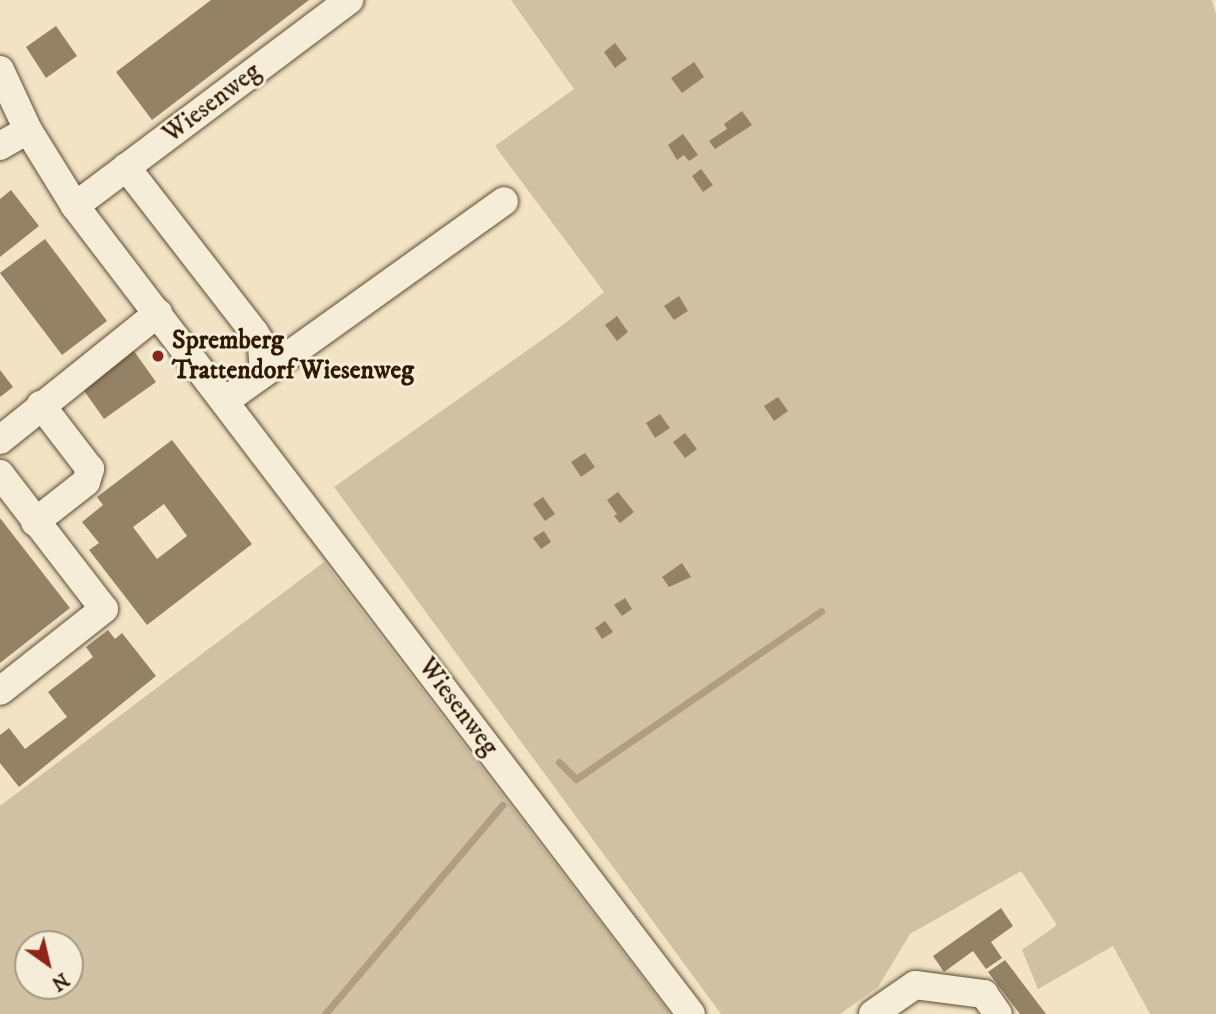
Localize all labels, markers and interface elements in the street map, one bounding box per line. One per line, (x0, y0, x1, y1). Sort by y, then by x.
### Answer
street label: Wiesenweg (157, 56, 267, 150)
place label: Spremberg Trattendorf Wiesenweg (172, 325, 414, 386)
marker: Spremberg Trattendorf Wiesenweg (150, 348, 166, 364)
street label: Wiesenweg (411, 652, 505, 762)
north arrow (14, 930, 84, 1000)
text: N (47, 967, 73, 995)

